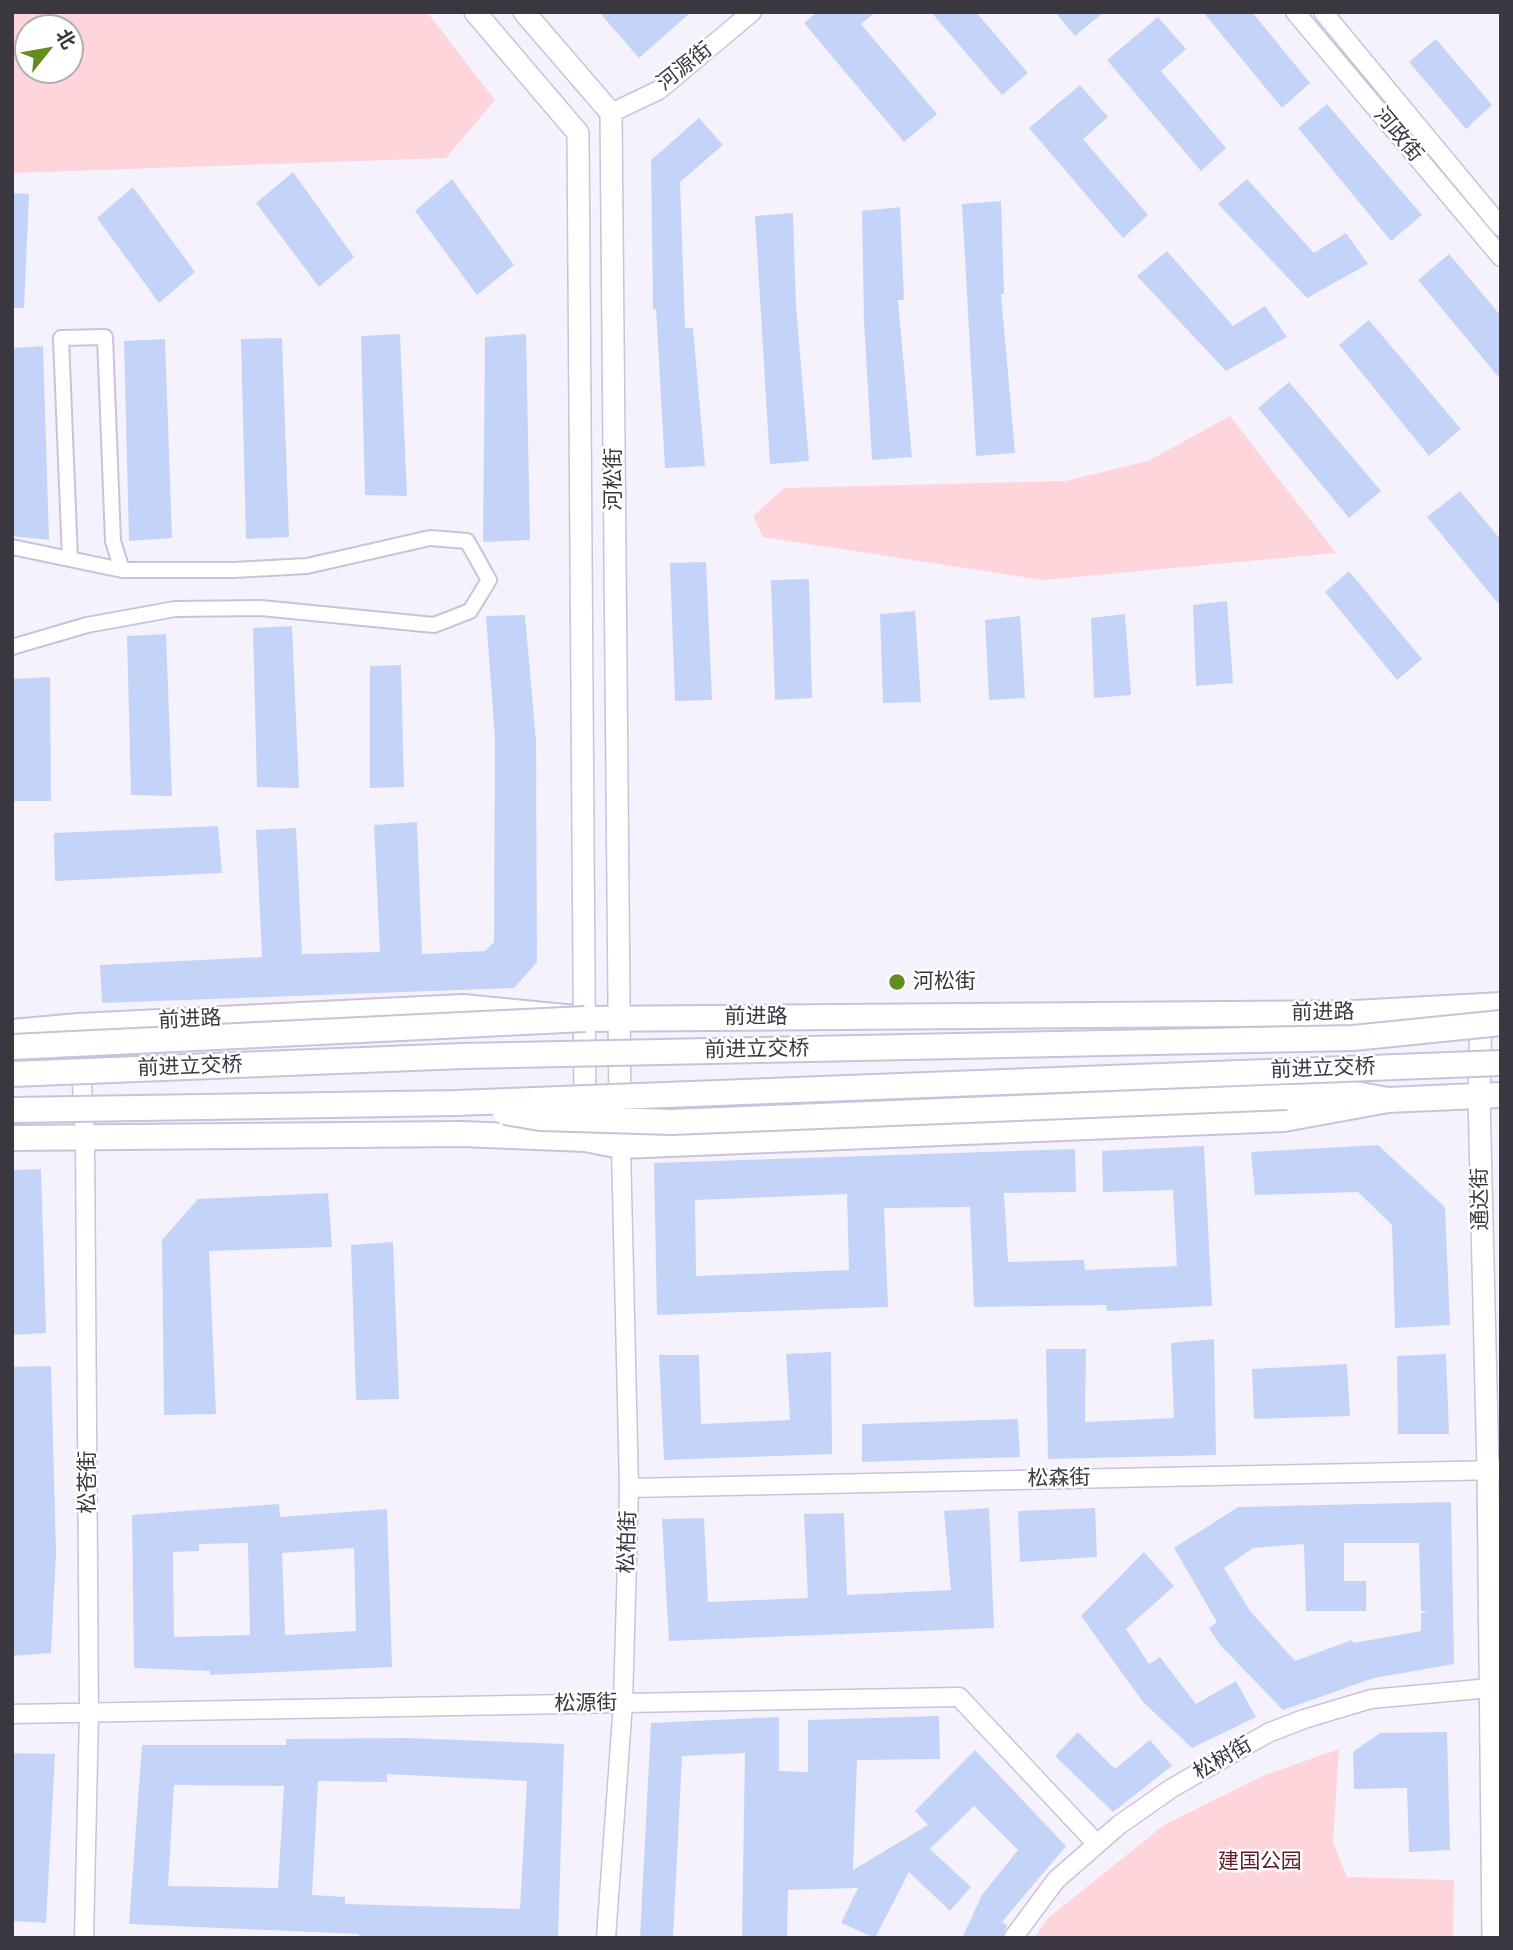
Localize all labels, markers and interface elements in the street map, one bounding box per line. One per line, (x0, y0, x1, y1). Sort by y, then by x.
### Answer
north arrow (14, 14, 84, 84)
text: 北 (52, 25, 80, 53)
street label: 河源街 (652, 38, 718, 96)
street label: 河政街 (1368, 103, 1428, 167)
street label: 河松街 (601, 448, 627, 510)
place label: 河松街 (913, 969, 976, 995)
marker: 河松街 (887, 972, 907, 992)
street label: 前进路 (1291, 1000, 1355, 1026)
street label: 前进路 (725, 1004, 787, 1030)
street label: 前进路 (158, 1006, 222, 1034)
street label: 前进立交桥 (704, 1036, 810, 1064)
street label: 前进立交桥 (137, 1053, 243, 1081)
street label: 前进立交桥 (1270, 1055, 1376, 1083)
street label: 通达街 (1468, 1167, 1494, 1231)
street label: 松苍街 (75, 1451, 101, 1513)
street label: 松森街 (1027, 1466, 1091, 1492)
street label: 松柏街 (614, 1510, 642, 1574)
street label: 松源街 (554, 1691, 618, 1717)
street label: 松树街 (1189, 1732, 1257, 1786)
park label: 建国公园 (1218, 1849, 1302, 1875)

